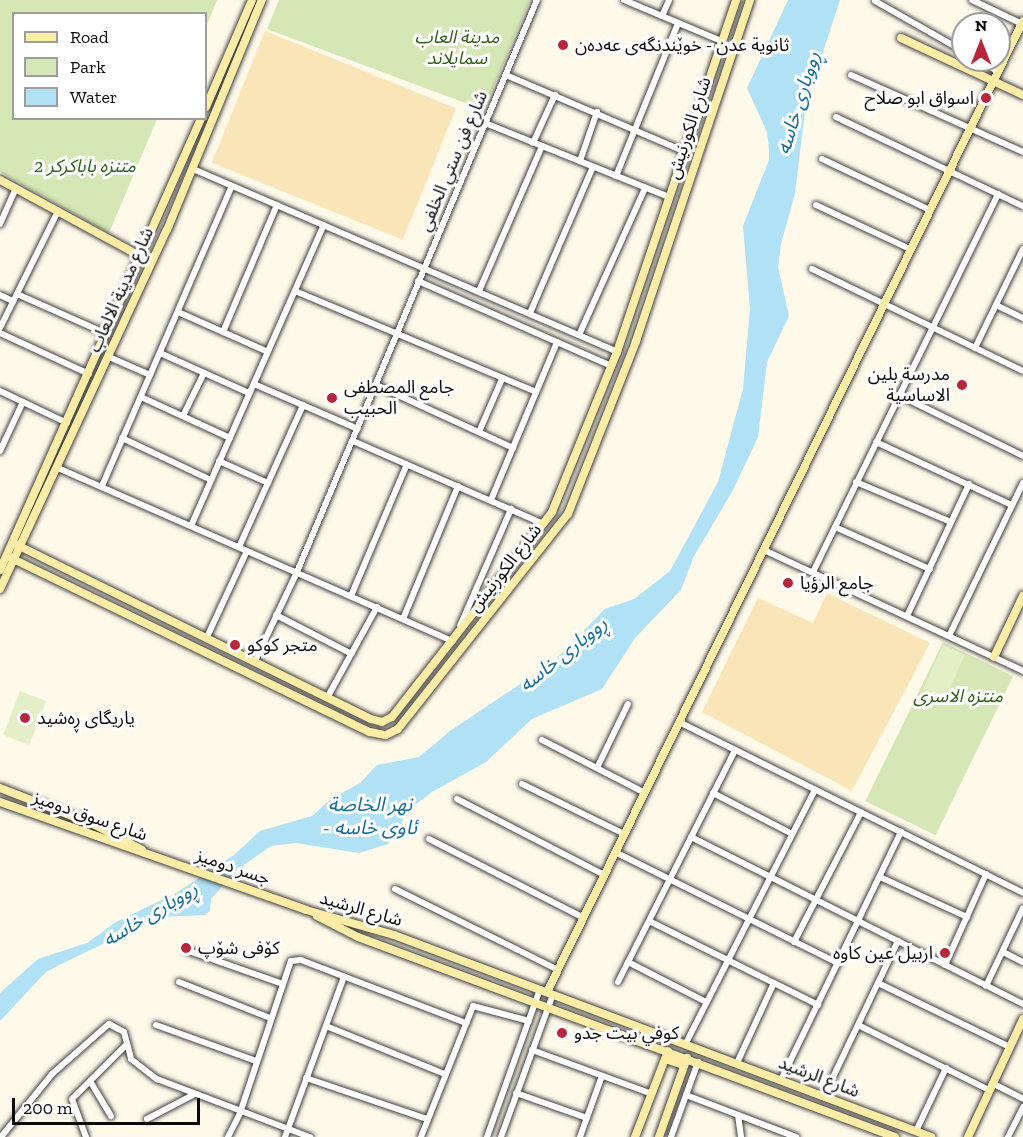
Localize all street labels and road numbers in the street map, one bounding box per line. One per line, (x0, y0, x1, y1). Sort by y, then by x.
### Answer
street label: شارع الكورنيش (662, 74, 716, 182)
street label: شارع فن ستي الخلفي (414, 87, 492, 235)
street label: شارع مدينة الالعاب (84, 224, 158, 356)
street label: شارع الكورنيش (464, 519, 546, 617)
street label: شارع سوق دوميز (30, 786, 150, 846)
street label: جسر دوميز (193, 844, 273, 890)
street label: شارع الرشيد (317, 887, 405, 931)
street label: شارع الرشيد (775, 1052, 863, 1102)

